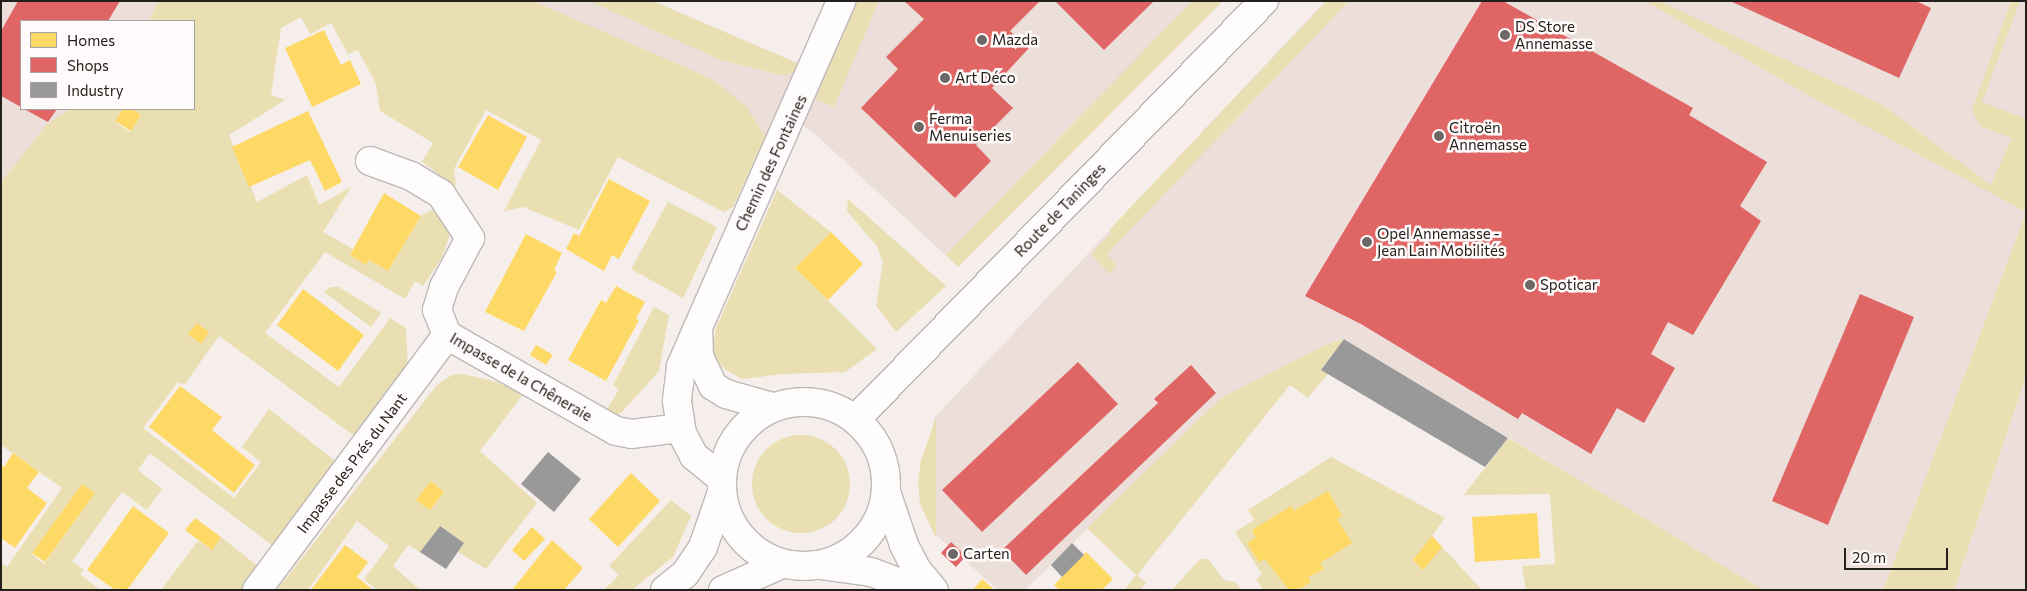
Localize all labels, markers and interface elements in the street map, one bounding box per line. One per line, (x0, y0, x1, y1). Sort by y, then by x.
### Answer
place label: DS Store Annemasse (1515, 17, 1593, 52)
legend (20, 20, 195, 110)
marker: DS Store Annemasse (1499, 29, 1511, 41)
text: Homes (67, 31, 115, 49)
place label: Mazda (992, 31, 1038, 49)
marker: Mazda (976, 34, 988, 46)
text: Shops (67, 56, 109, 74)
place label: Art Déco (955, 69, 1016, 87)
marker: Art Déco (939, 72, 951, 84)
text: Industry (67, 81, 124, 99)
street label: Chemin des Fontaines (731, 92, 811, 234)
place label: Ferma Menuiseries (929, 109, 1011, 144)
place label: Citroën Annemasse (1449, 118, 1527, 153)
marker: Ferma Menuiseries (913, 121, 925, 133)
marker: Citroën Annemasse (1433, 130, 1445, 142)
street label: Route de Taninges (1011, 159, 1109, 261)
place label: Opel Annemasse - Jean Lain Mobilités (1377, 224, 1505, 259)
marker: Opel Annemasse - Jean Lain Mobilités (1361, 236, 1373, 248)
place label: Spoticar (1540, 276, 1598, 294)
marker: Spoticar (1524, 279, 1536, 291)
street label: Impasse de la Chêneraie (447, 329, 595, 425)
street label: Impasse des Prés du Nant (293, 389, 411, 537)
scale bar (1847, 538, 1951, 570)
place label: Carten (963, 545, 1010, 563)
marker: Carten (947, 548, 959, 560)
text: 20 m (1852, 548, 1886, 566)

